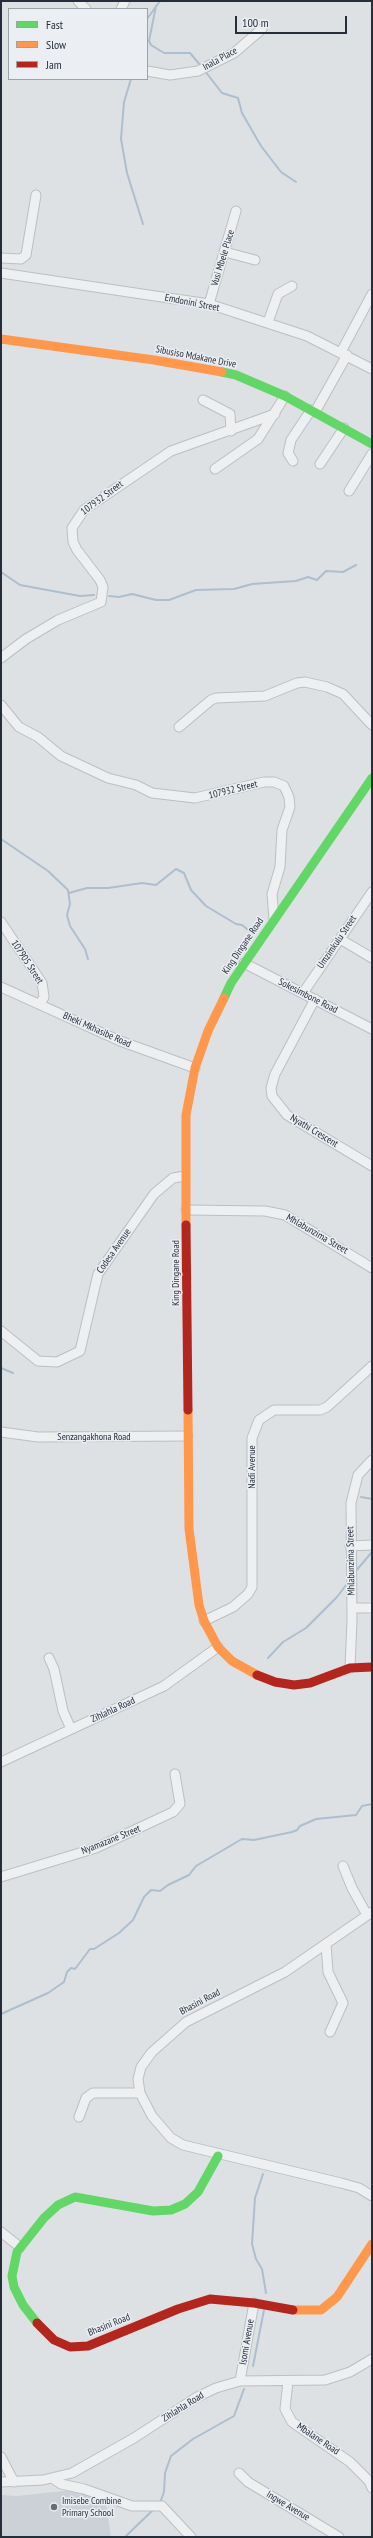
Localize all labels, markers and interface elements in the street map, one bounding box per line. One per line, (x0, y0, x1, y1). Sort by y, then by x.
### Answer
legend (8, 8, 148, 80)
scale bar (237, 8, 349, 34)
text: 100 m (242, 15, 269, 30)
text: Fast (46, 17, 63, 32)
text: Slow (46, 37, 66, 52)
street label: Inala Place (201, 45, 239, 73)
text: Jam (46, 57, 62, 72)
street label: Vusi Mbele Place (209, 229, 237, 287)
street label: Emdonini Street (164, 292, 220, 314)
street label: Sibusiso Mdakane Drive (155, 343, 237, 371)
street label: 107932 Street (78, 478, 126, 518)
street label: 107932 Street (207, 778, 259, 802)
street label: Umzimkulu Street (315, 913, 359, 971)
street label: King Dingane Road (220, 915, 266, 977)
street label: 107905 Street (8, 938, 46, 986)
street label: Sokesimbone Road (276, 976, 340, 1016)
street label: Bheki Mkhasibe Road (61, 1010, 133, 1050)
street label: Nyathi Crescent (288, 1112, 340, 1150)
street label: Mhlabunzima Street (284, 1211, 350, 1257)
street label: Codesa Avenue (94, 1226, 134, 1276)
street label: King Dingane Road (170, 1240, 182, 1306)
street label: Senzangakhona Road (57, 1431, 131, 1443)
street label: Nadi Avenue (246, 1445, 258, 1489)
street label: Mhlabunzima Street (344, 1526, 358, 1596)
street label: Zihlahla Road (89, 1695, 137, 1725)
street label: Nyamazane Street (80, 1823, 142, 1857)
street label: Bhasini Road (178, 1986, 222, 2018)
street label: Bhasini Road (86, 2311, 132, 2339)
street label: Isomi Avenue (237, 2318, 257, 2366)
street label: Zihlahla Road (160, 2389, 206, 2425)
street label: Mbalane Road (294, 2420, 342, 2458)
street label: Ingwe Avenue (264, 2488, 312, 2524)
place label: Imisebe Combine Primary School (62, 2495, 121, 2518)
marker: Imisebe Combine Primary School (49, 2502, 59, 2512)

